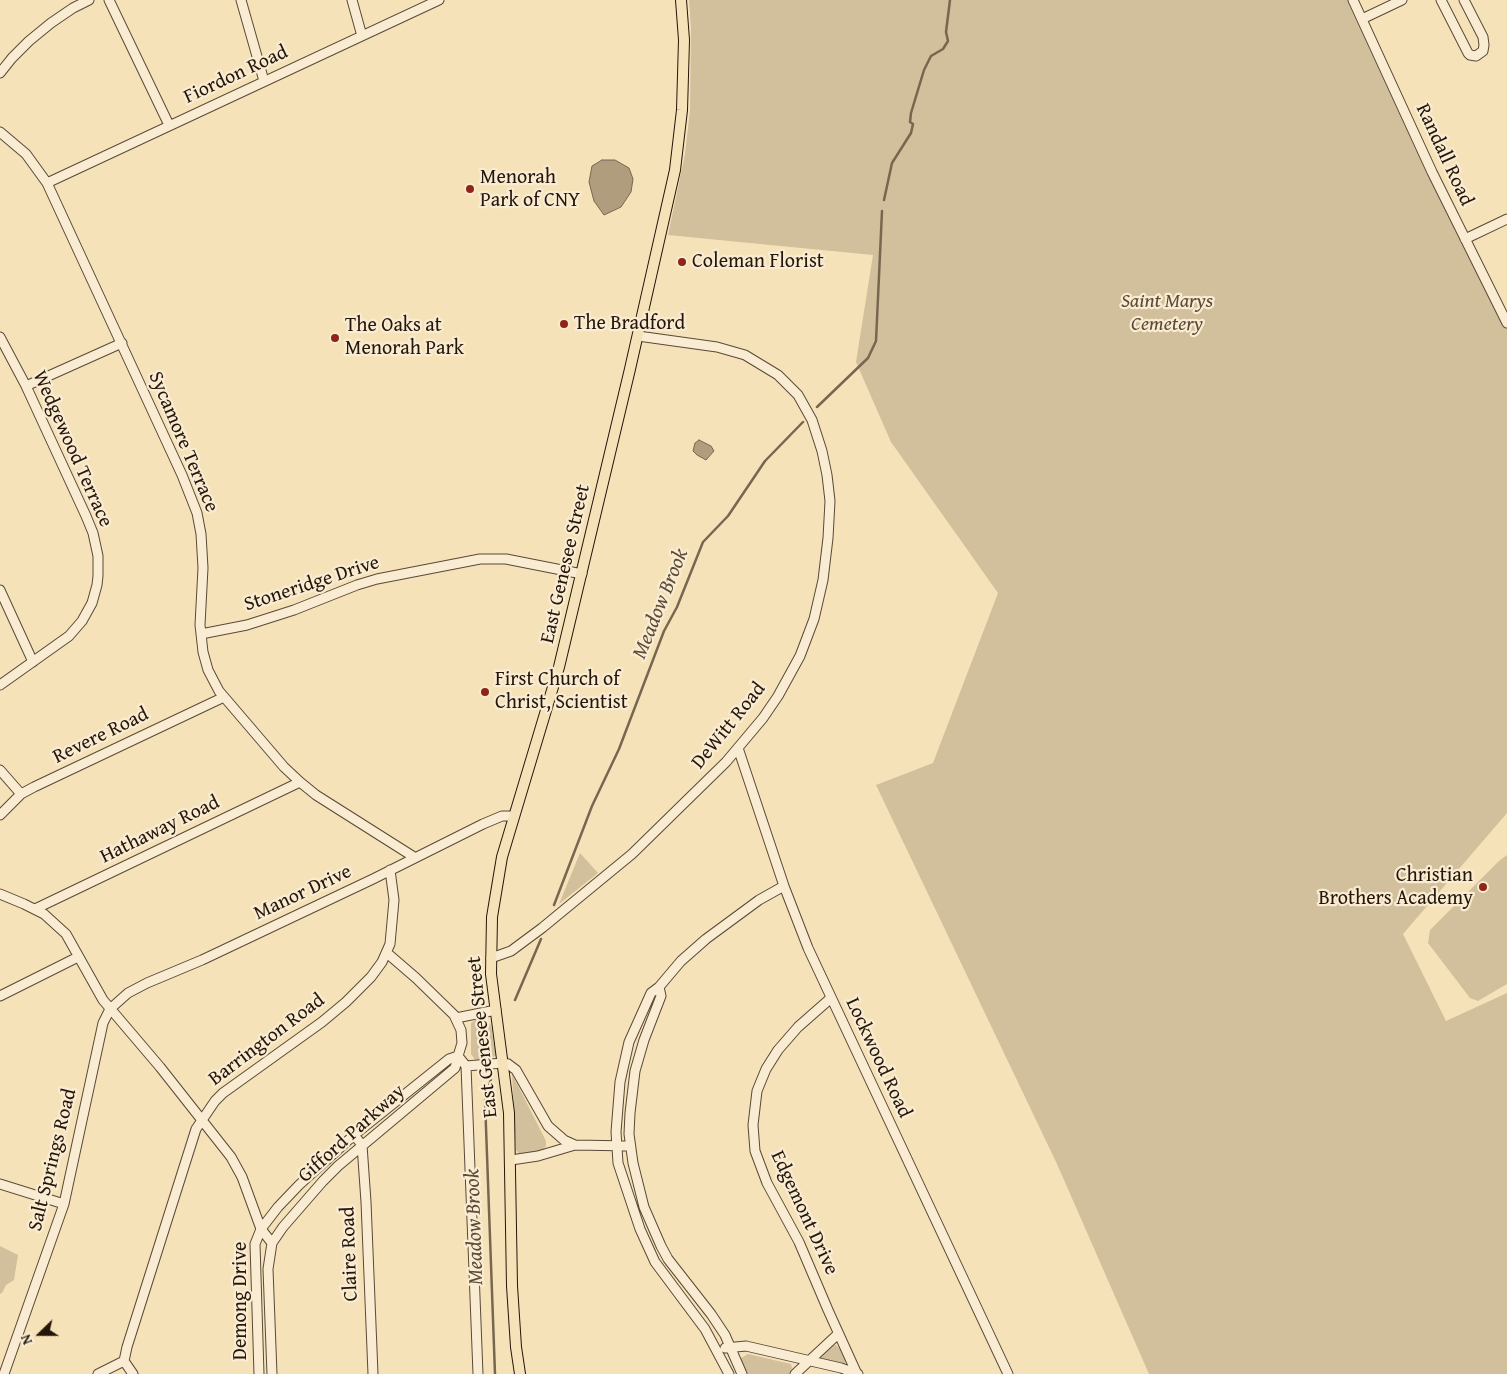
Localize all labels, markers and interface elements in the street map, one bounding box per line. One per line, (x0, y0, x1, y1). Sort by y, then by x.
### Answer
street label: Fiordon Road (180, 40, 292, 110)
street label: Randall Road (1410, 100, 1478, 210)
place label: Menorah Park of CNY (480, 166, 580, 213)
marker: Menorah Park of CNY (464, 183, 476, 195)
place label: Coleman Florist (692, 250, 824, 274)
marker: Coleman Florist (676, 256, 688, 268)
park label: Saint Marys Cemetery (1121, 290, 1213, 337)
place label: The Bradford (574, 312, 685, 336)
place label: The Oaks at Menorah Park (345, 314, 464, 361)
marker: The Bradford (558, 318, 570, 330)
marker: The Oaks at Menorah Park (329, 332, 341, 344)
street label: Wedgewood Terrace (27, 367, 117, 531)
street label: Sycamore Terrace (143, 368, 223, 516)
street label: East Genesee Street (536, 482, 596, 646)
water label: Meadow Brook (628, 545, 694, 663)
street label: Stoneridge Drive (241, 551, 383, 617)
place label: First Church of Christ, Scientist (495, 668, 628, 715)
street label: DeWitt Road (687, 678, 771, 774)
marker: First Church of Christ, Scientist (479, 686, 491, 698)
street label: Revere Road (49, 703, 153, 769)
street label: Hathaway Road (96, 791, 224, 869)
street label: Manor Drive (250, 860, 356, 926)
place label: Christian Brothers Academy (1318, 864, 1473, 911)
marker: Christian Brothers Academy (1477, 881, 1489, 893)
street label: East Genesee Street (463, 955, 503, 1119)
street label: Barrington Road (204, 989, 330, 1091)
street label: Lockwood Road (840, 994, 916, 1122)
street label: Gifford Parkway (294, 1080, 410, 1188)
street label: Salt Springs Road (24, 1086, 82, 1234)
street label: Edgemont Drive (765, 1147, 843, 1279)
water label: Meadow Brook (460, 1168, 490, 1286)
street label: Claire Road (336, 1206, 364, 1302)
street label: Demong Drive (229, 1242, 253, 1360)
north arrow (15, 1309, 65, 1359)
text: N (15, 1332, 37, 1348)

